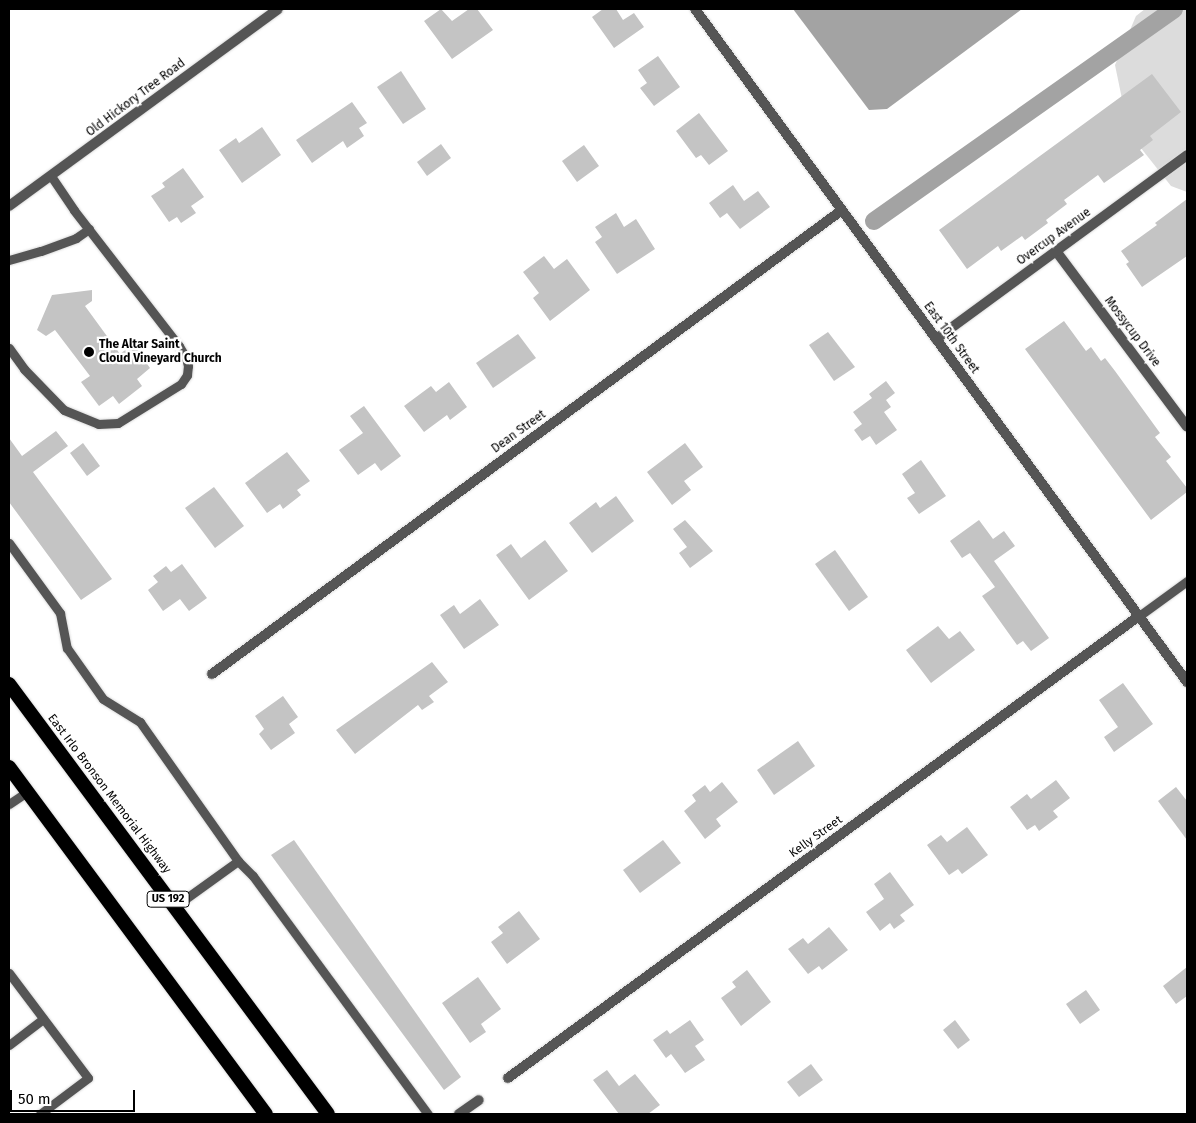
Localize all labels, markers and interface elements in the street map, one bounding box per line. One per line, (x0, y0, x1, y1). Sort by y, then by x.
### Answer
street label: Old Hickory Tree Road (84, 56, 188, 140)
street label: Overcup Avenue (1014, 205, 1094, 269)
street label: Mossycup Drive (1101, 294, 1163, 370)
street label: East 10th Street (920, 299, 982, 377)
place label: The Altar Saint Cloud Vineyard Church (99, 338, 222, 366)
marker: The Altar Saint Cloud Vineyard Church (83, 346, 95, 358)
street label: Dean Street (489, 408, 549, 456)
street label: East Irlo Bronson Memorial Highway (44, 711, 174, 877)
street label: Kelly Street (787, 813, 845, 861)
road number: US 192 (146, 891, 190, 908)
scale bar (12, 1080, 138, 1112)
text: 50 m (18, 1090, 51, 1108)

